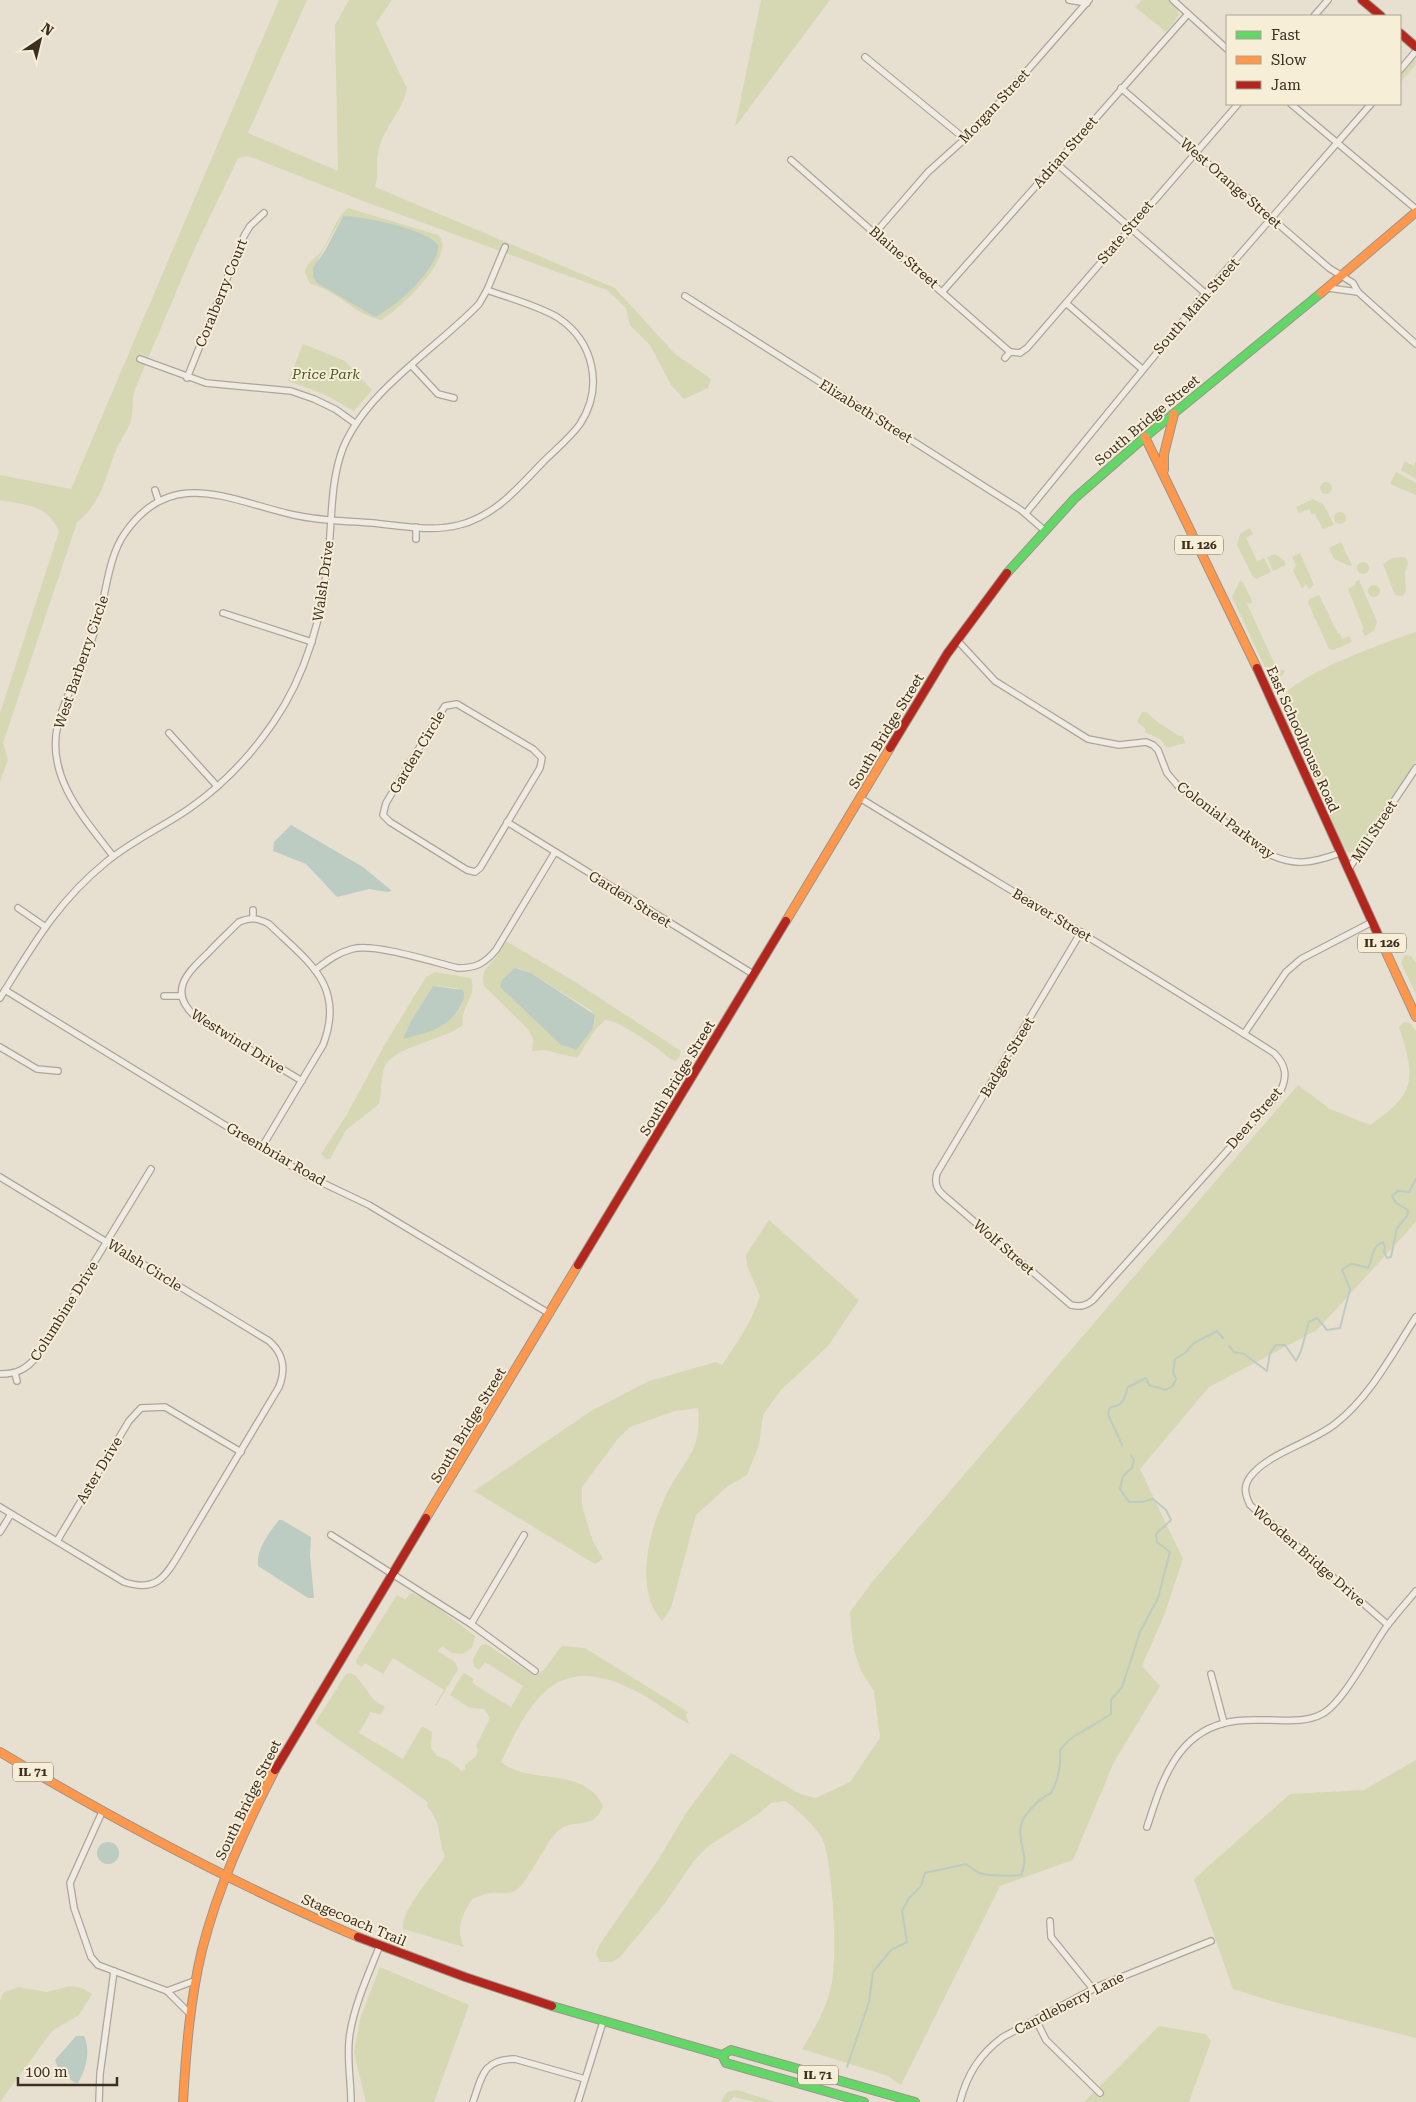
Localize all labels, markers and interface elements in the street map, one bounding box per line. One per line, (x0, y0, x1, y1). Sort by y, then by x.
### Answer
north arrow (15, 15, 65, 65)
legend (1226, 15, 1401, 105)
text: N (38, 20, 57, 39)
text: Fast (1271, 26, 1301, 44)
text: Slow (1271, 51, 1307, 69)
street label: Morgan Street (956, 66, 1032, 146)
text: Jam (1271, 76, 1301, 94)
street label: Adrian Street (1030, 113, 1100, 191)
street label: West Orange Street (1177, 135, 1285, 231)
street label: State Street (1094, 197, 1156, 267)
street label: Blaine Street (866, 223, 942, 291)
street label: Coralberry Court (192, 237, 250, 349)
street label: South Main Street (1150, 255, 1242, 357)
park label: Price Park (291, 366, 360, 382)
street label: South Bridge Street (1091, 372, 1203, 468)
street label: Elizabeth Street (817, 376, 915, 446)
road number: IL 126 (1175, 536, 1223, 554)
street label: Walsh Drive (309, 539, 337, 622)
street label: West Barberry Circle (51, 593, 111, 731)
street label: East Schoolhouse Road (1264, 664, 1342, 814)
street label: South Bridge Street (845, 670, 927, 792)
street label: Garden Circle (386, 707, 448, 796)
street label: Colonial Parkway (1174, 778, 1279, 862)
street label: Mill Street (1348, 797, 1400, 865)
street label: Garden Street (586, 867, 674, 931)
street label: Beaver Street (1010, 885, 1094, 945)
road number: IL 126 (1358, 934, 1406, 952)
street label: Westwind Drive (188, 1006, 288, 1076)
street label: Badger Street (977, 1014, 1037, 1100)
street label: South Bridge Street (636, 1017, 718, 1139)
street label: Deer Street (1223, 1084, 1285, 1152)
street label: Greenbriar Road (224, 1119, 328, 1189)
street label: Wolf Street (970, 1216, 1038, 1278)
street label: Walsh Circle (105, 1236, 185, 1294)
street label: Columbine Drive (27, 1258, 101, 1364)
street label: South Bridge Street (427, 1364, 509, 1486)
street label: Aster Drive (73, 1433, 125, 1506)
street label: Wooden Bridge Drive (1249, 1503, 1369, 1609)
street label: South Bridge Street (212, 1737, 284, 1863)
road number: IL 71 (13, 1762, 53, 1781)
street label: Stagecoach Trail (299, 1891, 409, 1950)
street label: Candleberry Lane (1011, 1968, 1127, 2038)
scale bar (18, 2054, 116, 2086)
text: 100 m (25, 2063, 68, 2081)
road number: IL 71 (798, 2066, 838, 2084)

